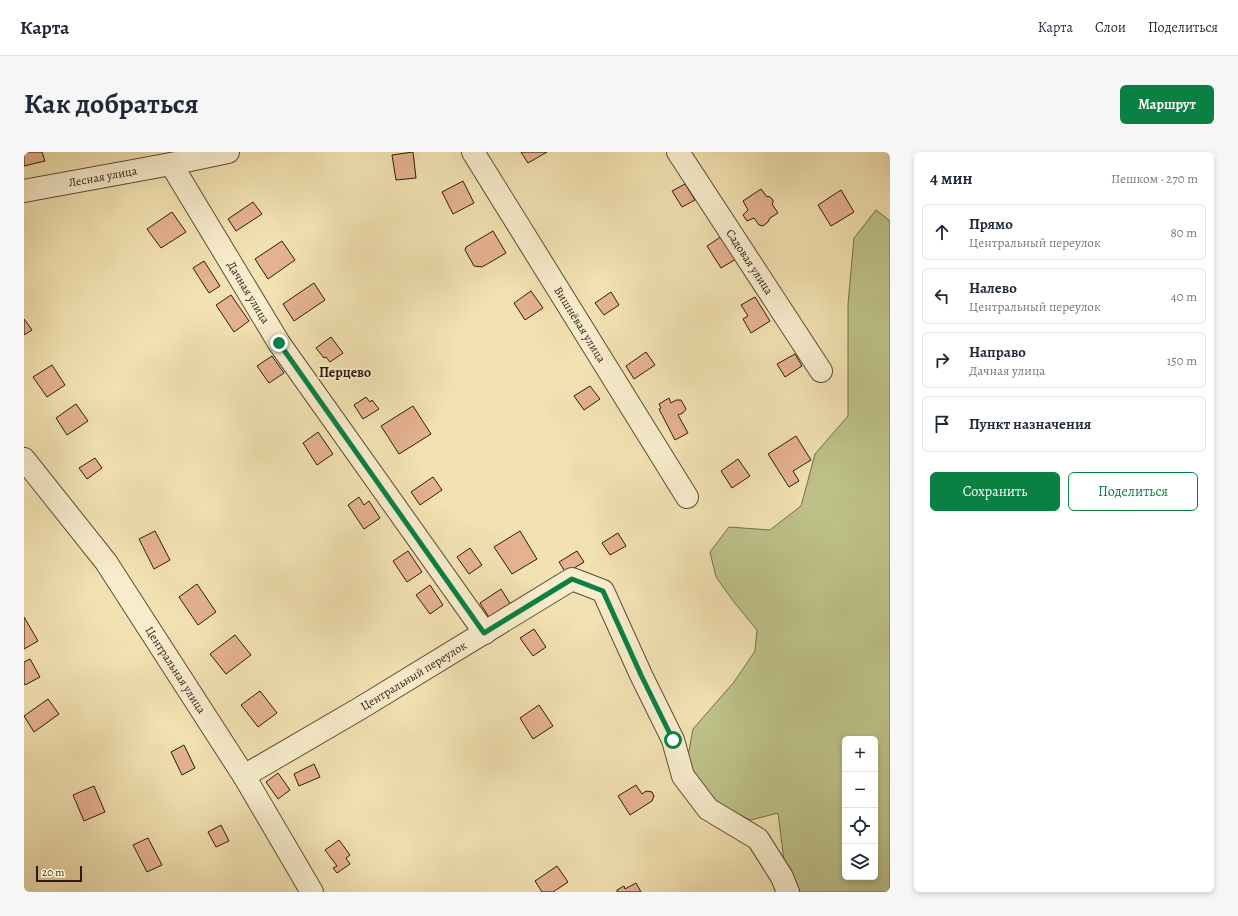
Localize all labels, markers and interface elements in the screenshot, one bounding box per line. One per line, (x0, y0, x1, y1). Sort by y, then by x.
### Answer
text: Карта (20, 15, 69, 41)
text: Карта (1038, 18, 1073, 37)
text: Слои (1095, 18, 1126, 37)
text: Поделиться (1148, 18, 1218, 37)
text: Как добраться (24, 85, 199, 123)
button: Маршрут (1120, 85, 1214, 124)
street label: Лесная улица (67, 162, 139, 191)
text: 4 мин (930, 167, 973, 190)
text: Пешком · 270 m (1111, 170, 1198, 187)
text: Прямо (969, 214, 1013, 234)
icon: ahead (931, 221, 953, 243)
text: 80 m (1170, 224, 1197, 241)
street label: Садовая улица (722, 226, 777, 298)
text: Центральный переулок (969, 234, 1101, 251)
street label: Дачная улица (223, 258, 274, 327)
text: Налево (969, 278, 1017, 298)
street label: Вишнёвая улица (550, 284, 610, 366)
icon: left (931, 285, 953, 307)
text: 40 m (1171, 288, 1197, 305)
text: Центральный переулок (969, 298, 1101, 315)
route end (270, 334, 288, 352)
text: Направо (969, 342, 1026, 362)
icon: right (931, 349, 953, 371)
text: 150 m (1167, 352, 1197, 369)
text: Дачная улица (969, 362, 1045, 379)
district label: Перцево (319, 363, 371, 382)
icon: arrive (931, 413, 953, 435)
text: Пункт назначения (969, 414, 1091, 434)
button: Сохранить (930, 472, 1060, 511)
button: Поделиться (1068, 472, 1198, 511)
street label: Центральная улица (142, 623, 210, 717)
street label: Центральный переулок (357, 637, 470, 714)
route start (664, 731, 682, 749)
map controls (842, 736, 878, 880)
button: + (842, 736, 878, 772)
button: − (842, 772, 878, 808)
button: locate (842, 808, 878, 844)
button: layers (842, 844, 878, 880)
scale bar (36, 864, 82, 883)
text: 20 m (42, 865, 64, 880)

